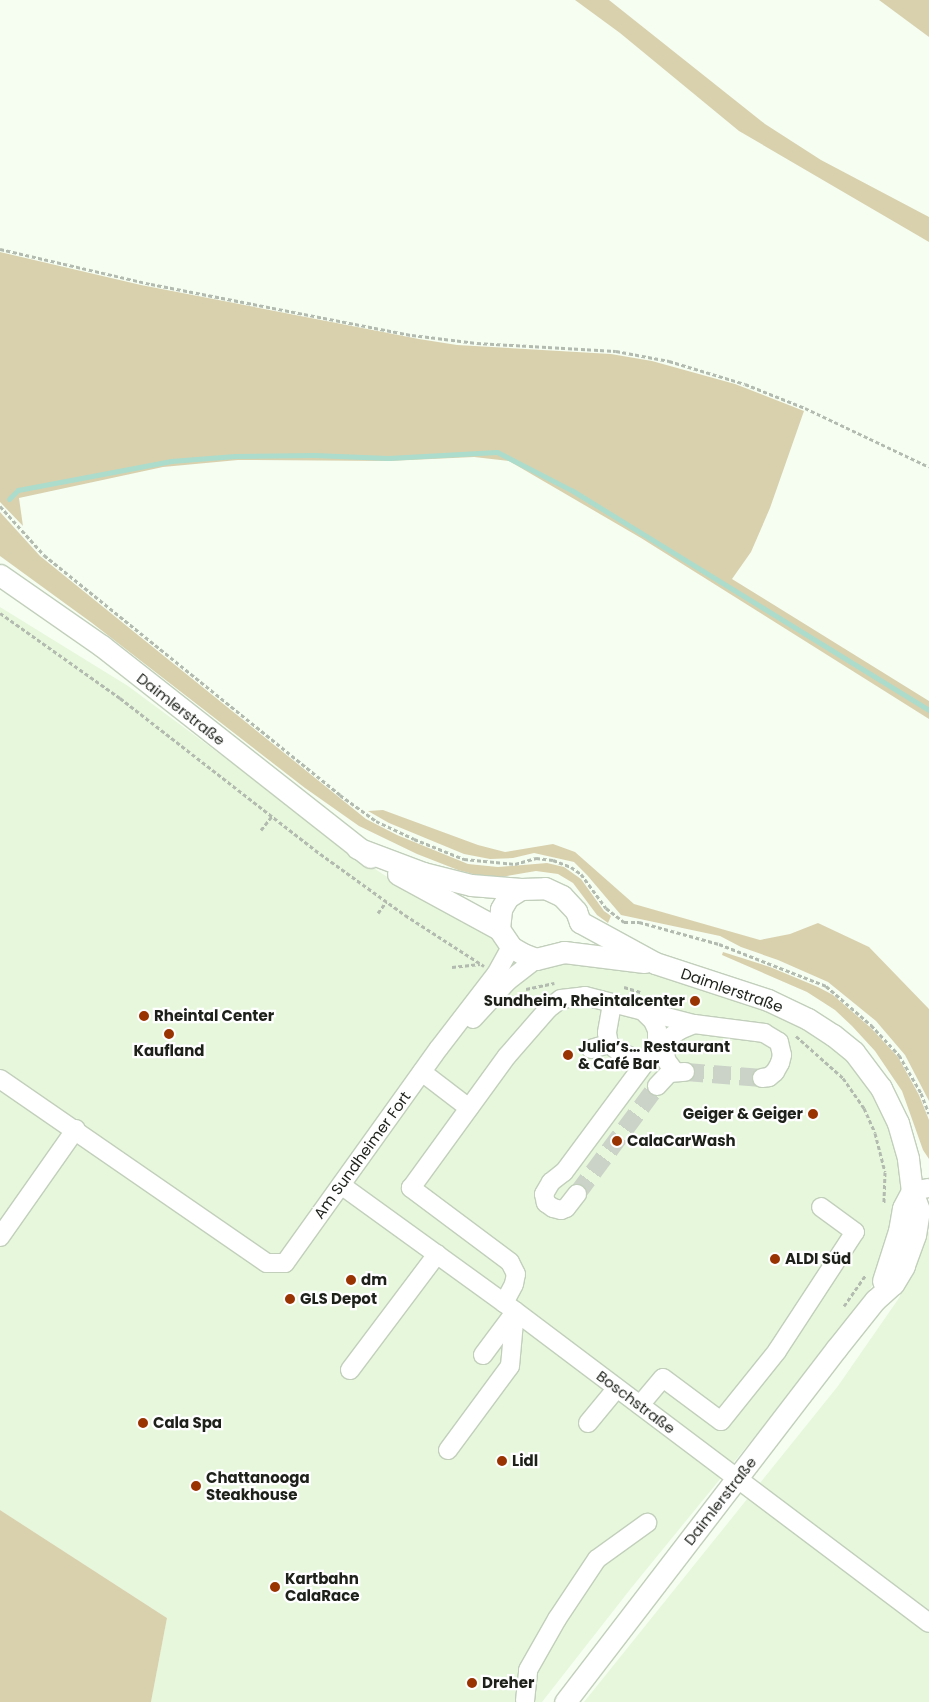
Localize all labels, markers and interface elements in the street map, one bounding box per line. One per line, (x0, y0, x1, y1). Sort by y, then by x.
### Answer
street label: Daimlerstraße (133, 669, 229, 749)
street label: Daimlerstraße (678, 964, 786, 1016)
place label: Sundheim, Rheintalcenter (484, 992, 685, 1010)
marker: Sundheim, Rheintalcenter (689, 995, 701, 1007)
place label: Rheintal Center (154, 1007, 274, 1025)
marker: Rheintal Center (138, 1010, 150, 1022)
marker: Kaufland (163, 1028, 175, 1040)
place label: Julia’s… Restaurant & Café Bar (578, 1037, 730, 1072)
place label: Kaufland (133, 1042, 205, 1060)
marker: Julia’s… Restaurant & Café Bar (562, 1049, 574, 1061)
street label: Am Sundheimer Fort (310, 1088, 414, 1222)
place label: Geiger & Geiger (683, 1105, 803, 1123)
marker: Geiger & Geiger (807, 1108, 819, 1120)
place label: CalaCarWash (627, 1132, 736, 1150)
marker: CalaCarWash (611, 1135, 623, 1147)
place label: ALDI Süd (785, 1250, 851, 1268)
marker: ALDI Süd (769, 1253, 781, 1265)
place label: dm (361, 1271, 387, 1289)
marker: dm (345, 1274, 357, 1286)
place label: GLS Depot (300, 1290, 377, 1308)
marker: GLS Depot (284, 1293, 296, 1305)
street label: Boschstraße (593, 1367, 679, 1437)
place label: Cala Spa (153, 1414, 222, 1432)
marker: Cala Spa (137, 1417, 149, 1429)
place label: Lidl (512, 1452, 538, 1470)
street label: Daimlerstraße (680, 1453, 760, 1549)
marker: Lidl (496, 1455, 508, 1467)
place label: Chattanooga Steakhouse (206, 1468, 310, 1503)
marker: Chattanooga Steakhouse (190, 1480, 202, 1492)
place label: Kartbahn CalaRace (285, 1569, 360, 1604)
marker: Kartbahn CalaRace (269, 1581, 281, 1593)
place label: Dreher (482, 1674, 534, 1692)
marker: Dreher (466, 1677, 478, 1689)

